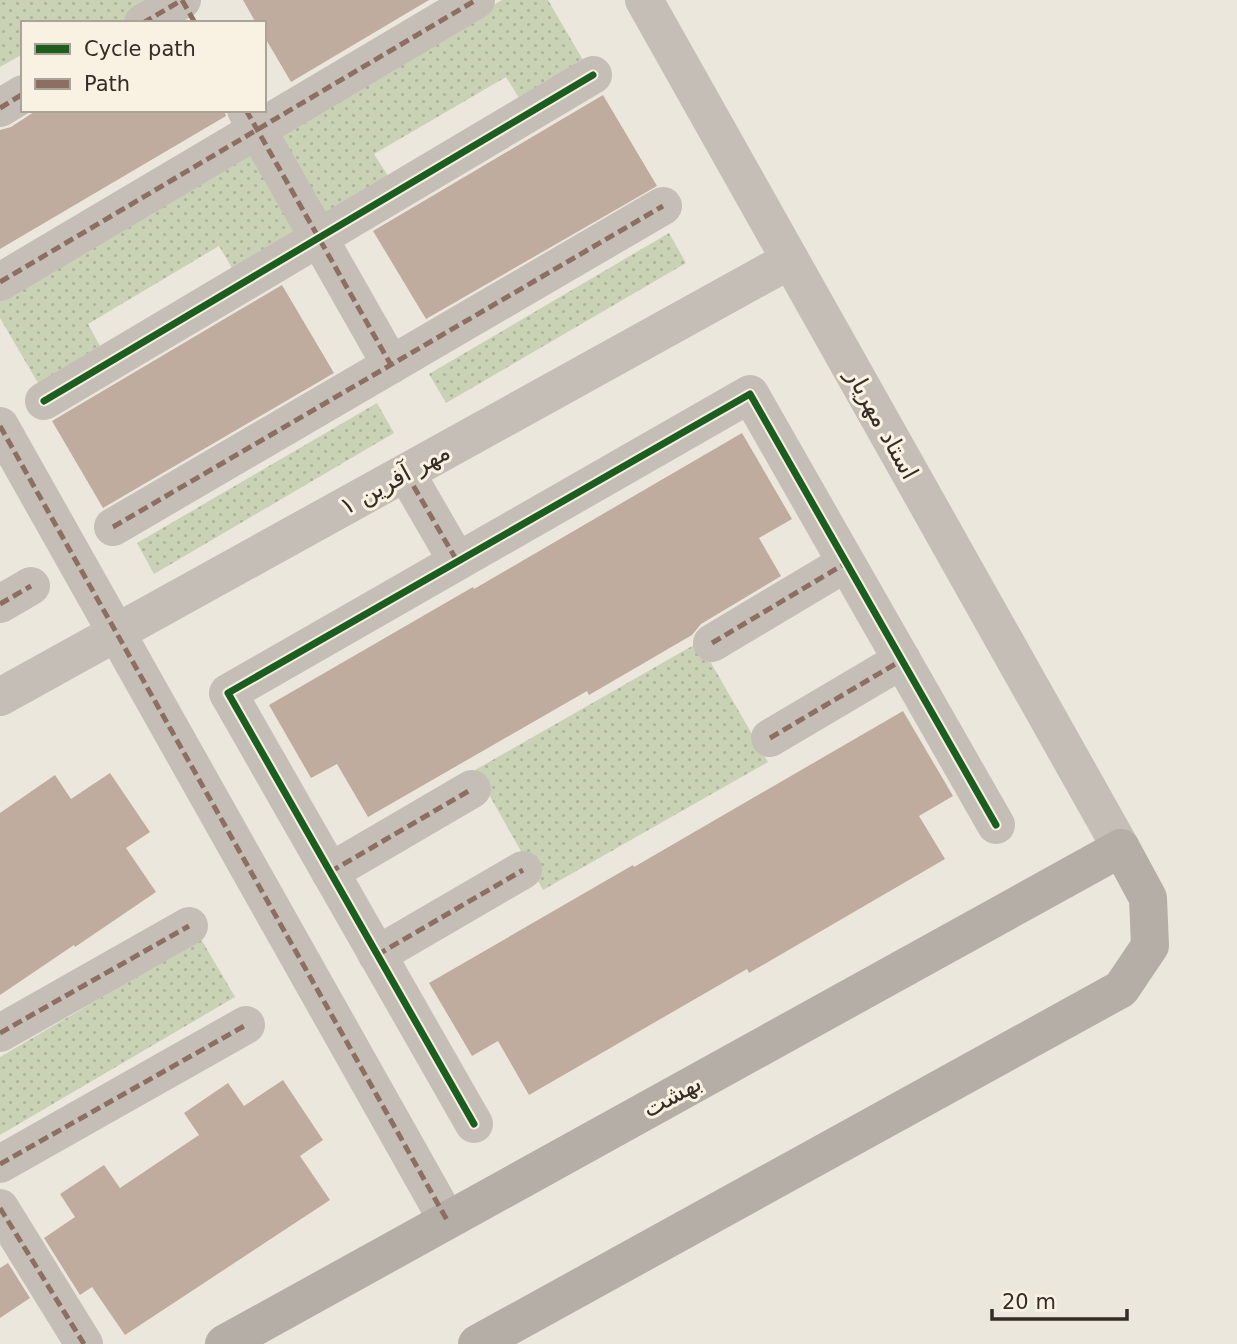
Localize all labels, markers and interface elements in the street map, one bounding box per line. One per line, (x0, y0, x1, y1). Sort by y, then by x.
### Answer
legend (21, 21, 266, 112)
text: Cycle path (84, 37, 196, 61)
text: Path (84, 72, 130, 96)
street label: استاد مهریار (840, 363, 924, 484)
street label: مهر آفرین ۱ (335, 436, 455, 521)
street label: بهشت (638, 1069, 706, 1123)
scale bar (992, 1278, 1127, 1322)
text: 20 m (1002, 1290, 1056, 1314)

